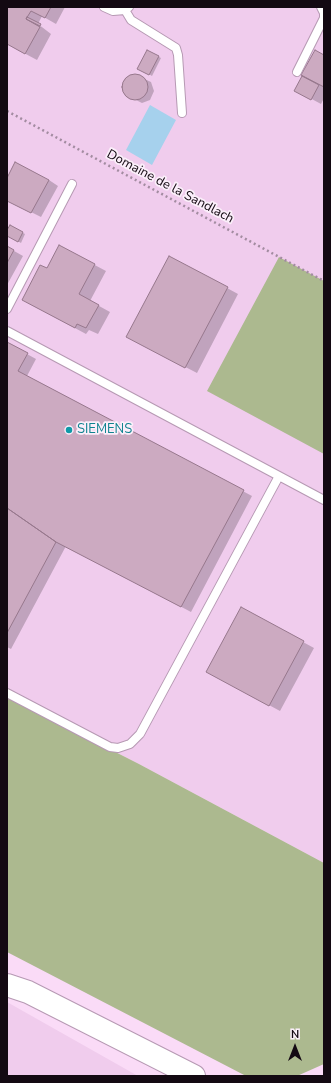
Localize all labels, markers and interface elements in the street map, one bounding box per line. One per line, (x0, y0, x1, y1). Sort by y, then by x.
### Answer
street label: Domaine de la Sandlach (104, 147, 236, 227)
place label: SIEMENS (77, 422, 132, 438)
marker: SIEMENS (64, 425, 74, 435)
north arrow (275, 1027, 315, 1067)
text: N (291, 1027, 299, 1042)

